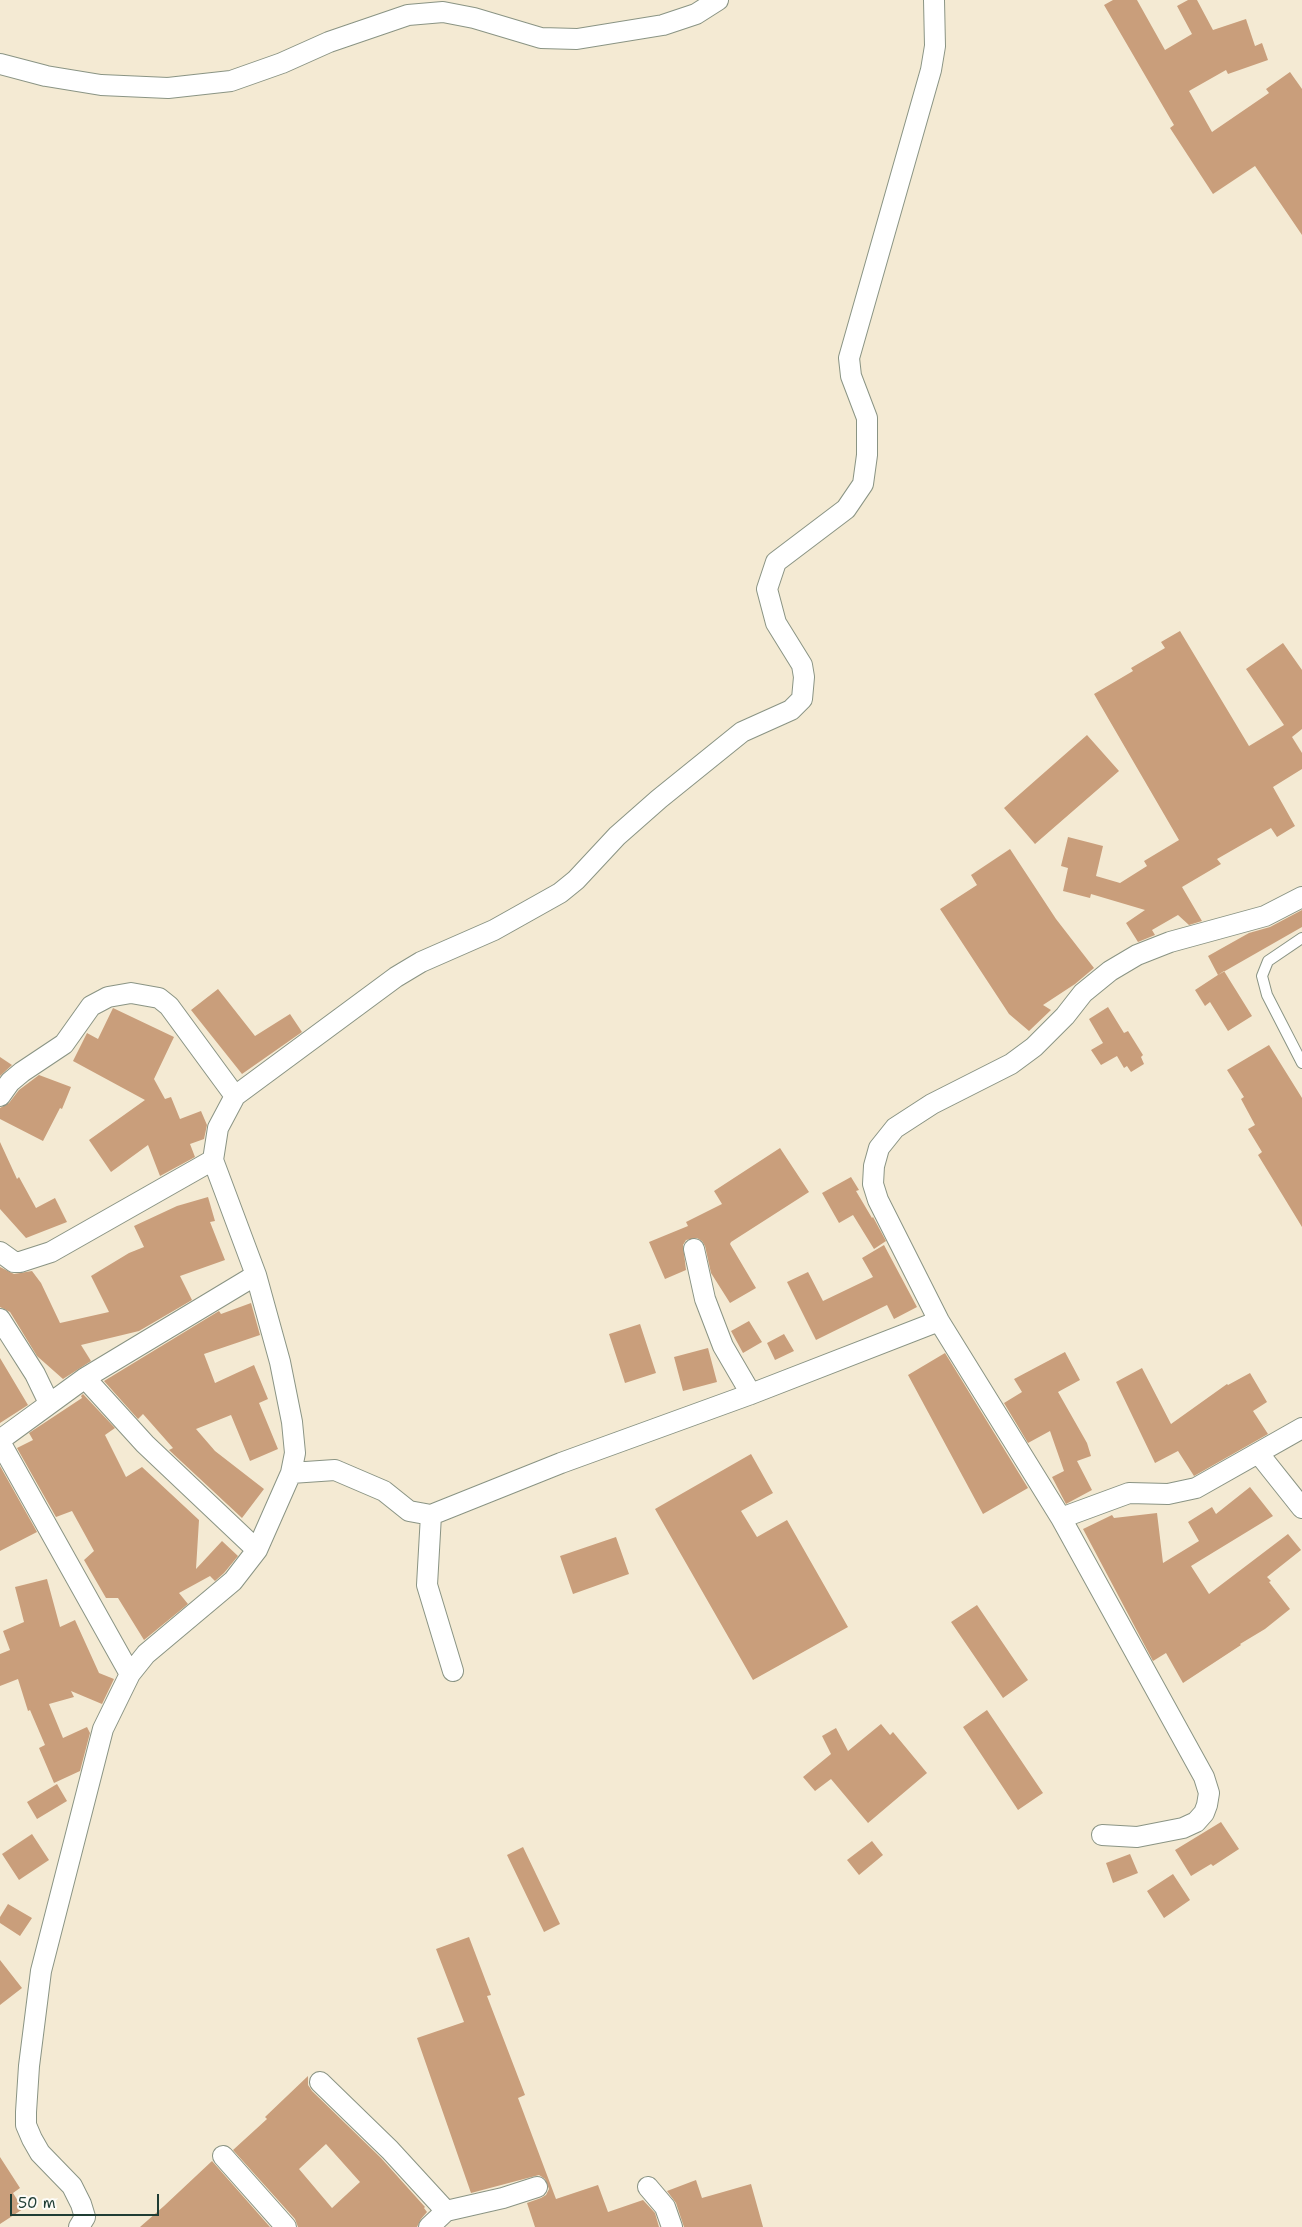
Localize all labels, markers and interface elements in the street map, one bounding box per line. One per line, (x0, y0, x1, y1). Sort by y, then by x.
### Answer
scale bar (12, 2184, 161, 2216)
text: 50 m (18, 2193, 56, 2213)

